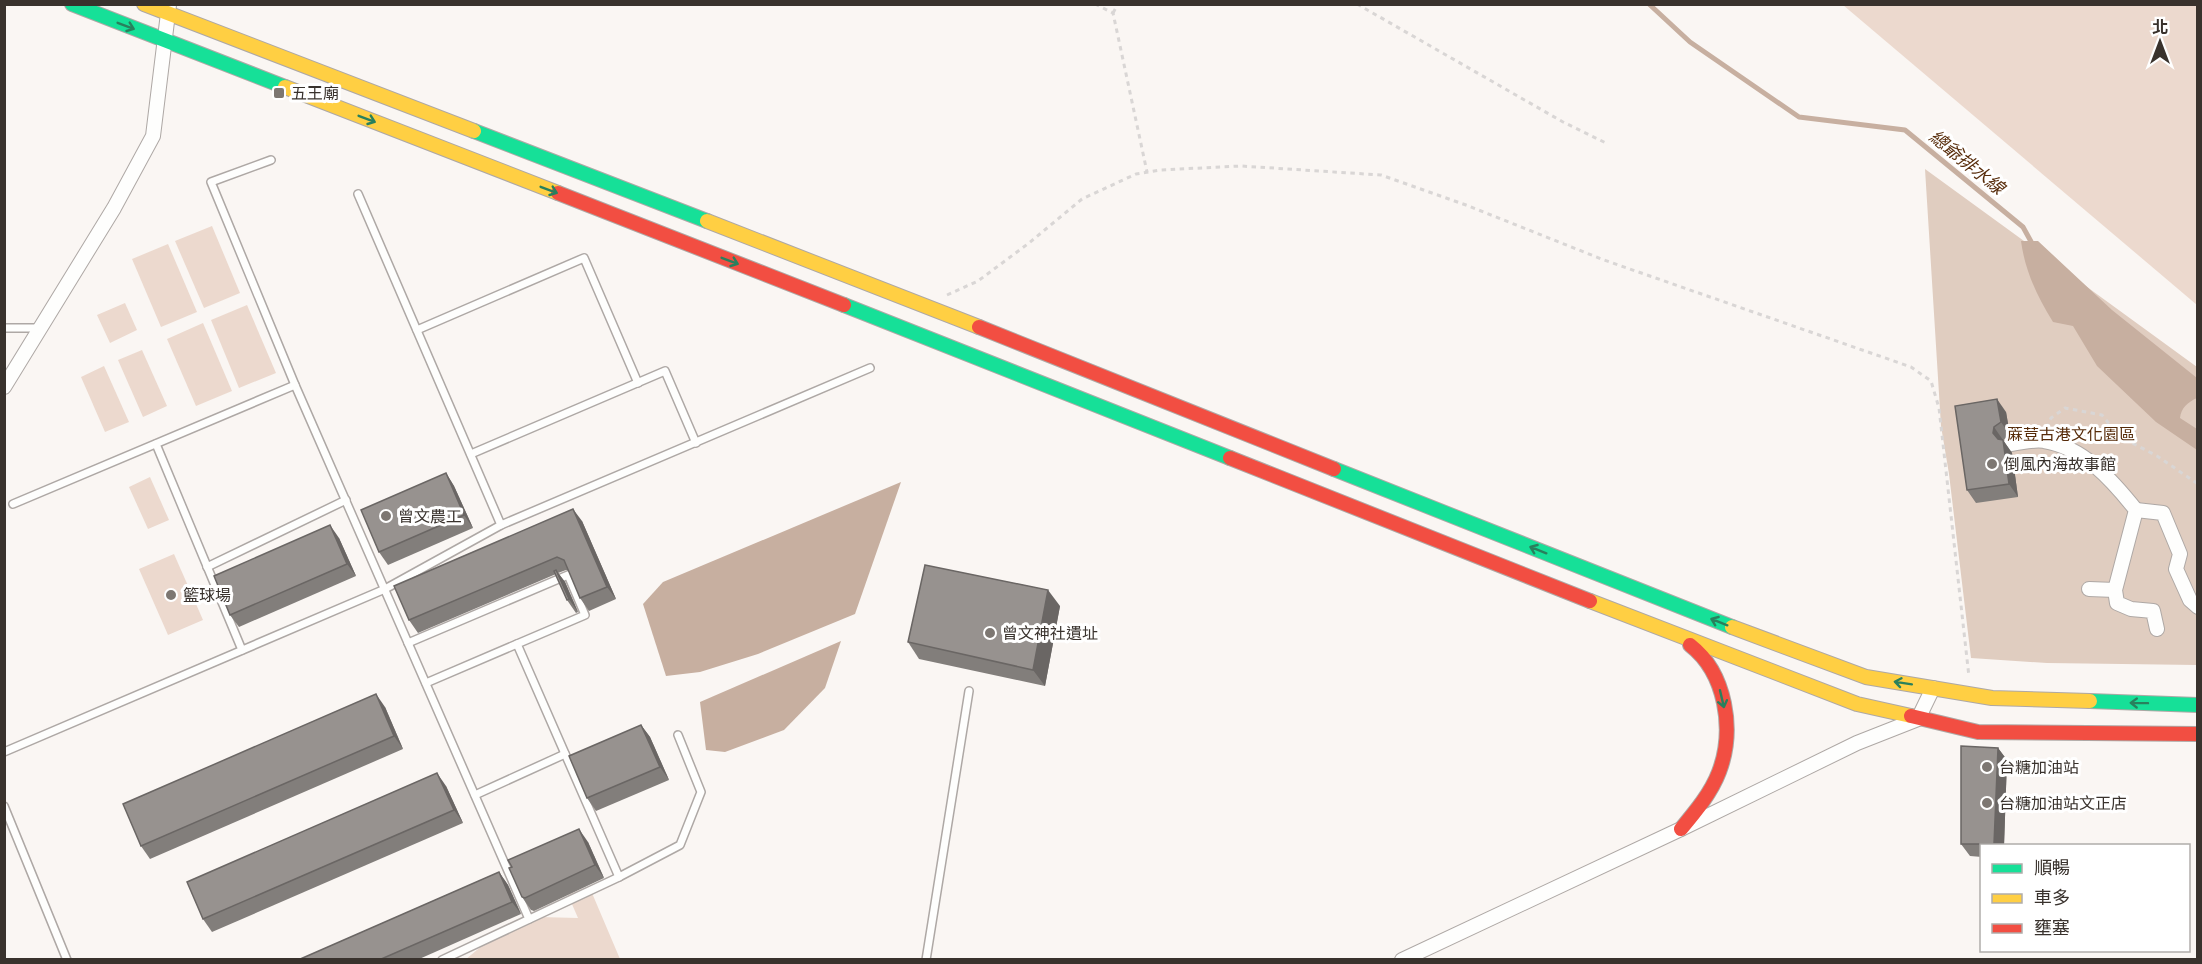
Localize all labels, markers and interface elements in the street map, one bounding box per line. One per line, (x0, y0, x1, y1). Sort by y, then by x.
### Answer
north arrow (2130, 12, 2190, 72)
text: 北 (2152, 17, 2168, 38)
one-way arrow (117, 21, 135, 32)
place label: 五王廟 (291, 83, 339, 104)
marker: 五王廟 (272, 86, 286, 100)
one-way arrow (357, 115, 376, 126)
water label: 總爺排水線 (1925, 125, 2011, 201)
one-way arrow (539, 185, 557, 196)
one-way arrow (721, 256, 739, 267)
park label: 蔴荳古港文化園區 (2007, 424, 2135, 445)
place label: 倒風內海故事館 (2004, 454, 2116, 475)
marker: 倒風內海故事館 (1985, 457, 1999, 471)
place label: 曾文農工 (398, 506, 462, 527)
marker: 曾文農工 (379, 509, 393, 523)
one-way arrow (1529, 544, 1547, 555)
place label: 籃球場 (183, 585, 231, 606)
marker: 籃球場 (164, 588, 178, 602)
one-way arrow (1710, 616, 1729, 627)
place label: 曾文神社遺址 (1002, 623, 1098, 644)
marker: 曾文神社遺址 (983, 626, 997, 640)
one-way arrow (1894, 677, 1914, 688)
one-way arrow (1717, 689, 1728, 708)
one-way arrow (2130, 698, 2150, 709)
place label: 台糖加油站 (1999, 757, 2079, 778)
marker: 台糖加油站 (1980, 760, 1994, 774)
place label: 台糖加油站文正店 (1999, 793, 2127, 814)
marker: 台糖加油站文正店 (1980, 796, 1994, 810)
legend (1980, 844, 2190, 952)
text: 順暢 (2034, 856, 2070, 879)
text: 車多 (2034, 886, 2070, 909)
text: 壅塞 (2034, 916, 2070, 939)

